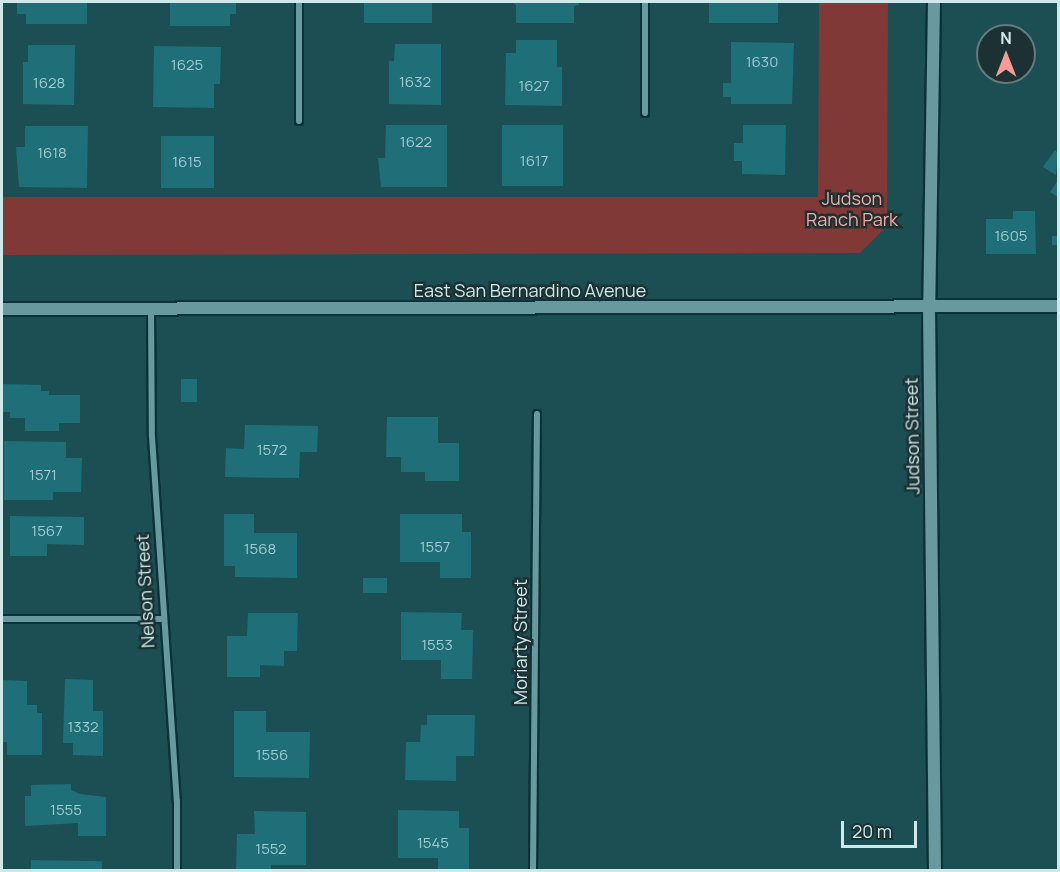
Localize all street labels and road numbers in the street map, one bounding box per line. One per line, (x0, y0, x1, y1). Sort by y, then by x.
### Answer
street label: East San Bernardino Avenue (414, 279, 646, 301)
street label: Judson Street (900, 377, 924, 495)
street label: Nelson Street (131, 533, 159, 649)
street label: Moriarty Street (509, 579, 531, 705)

